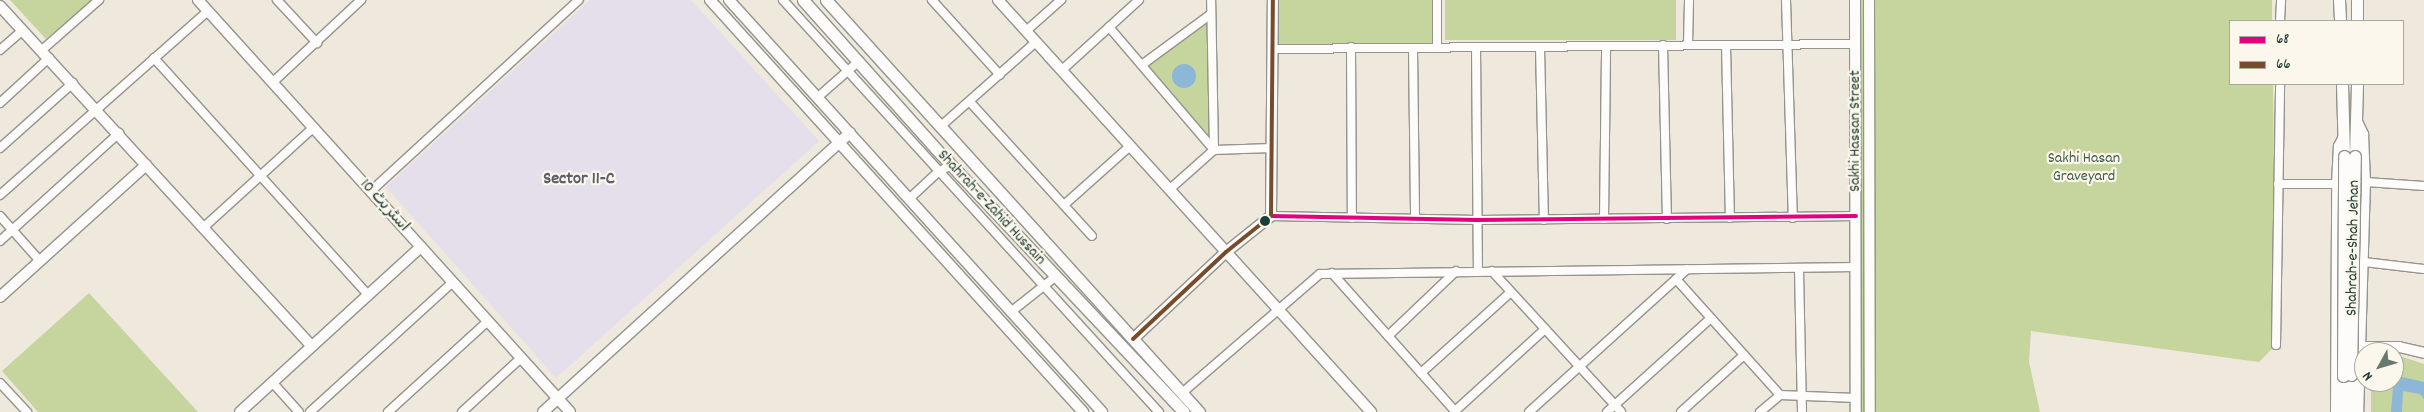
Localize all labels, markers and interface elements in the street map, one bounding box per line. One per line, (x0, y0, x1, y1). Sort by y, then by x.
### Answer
legend (2229, 20, 2404, 85)
text: 68 (2276, 29, 2289, 51)
text: 66 (2276, 54, 2291, 76)
street label: Sakhi Hassan Street (1846, 70, 1866, 192)
street label: Shahrah-e-Zahid Hussain (933, 146, 1049, 270)
park label: Sakhi Hasan Graveyard (2048, 149, 2120, 187)
district label: Sector 11-C (543, 169, 615, 191)
street label: اسٹریٹ 10 (355, 176, 413, 236)
street label: Shahrah-e-Shah Jehan (2343, 180, 2365, 316)
unlabelled marker (1260, 216, 1270, 226)
north arrow (2354, 342, 2404, 392)
text: N (2358, 367, 2378, 385)

